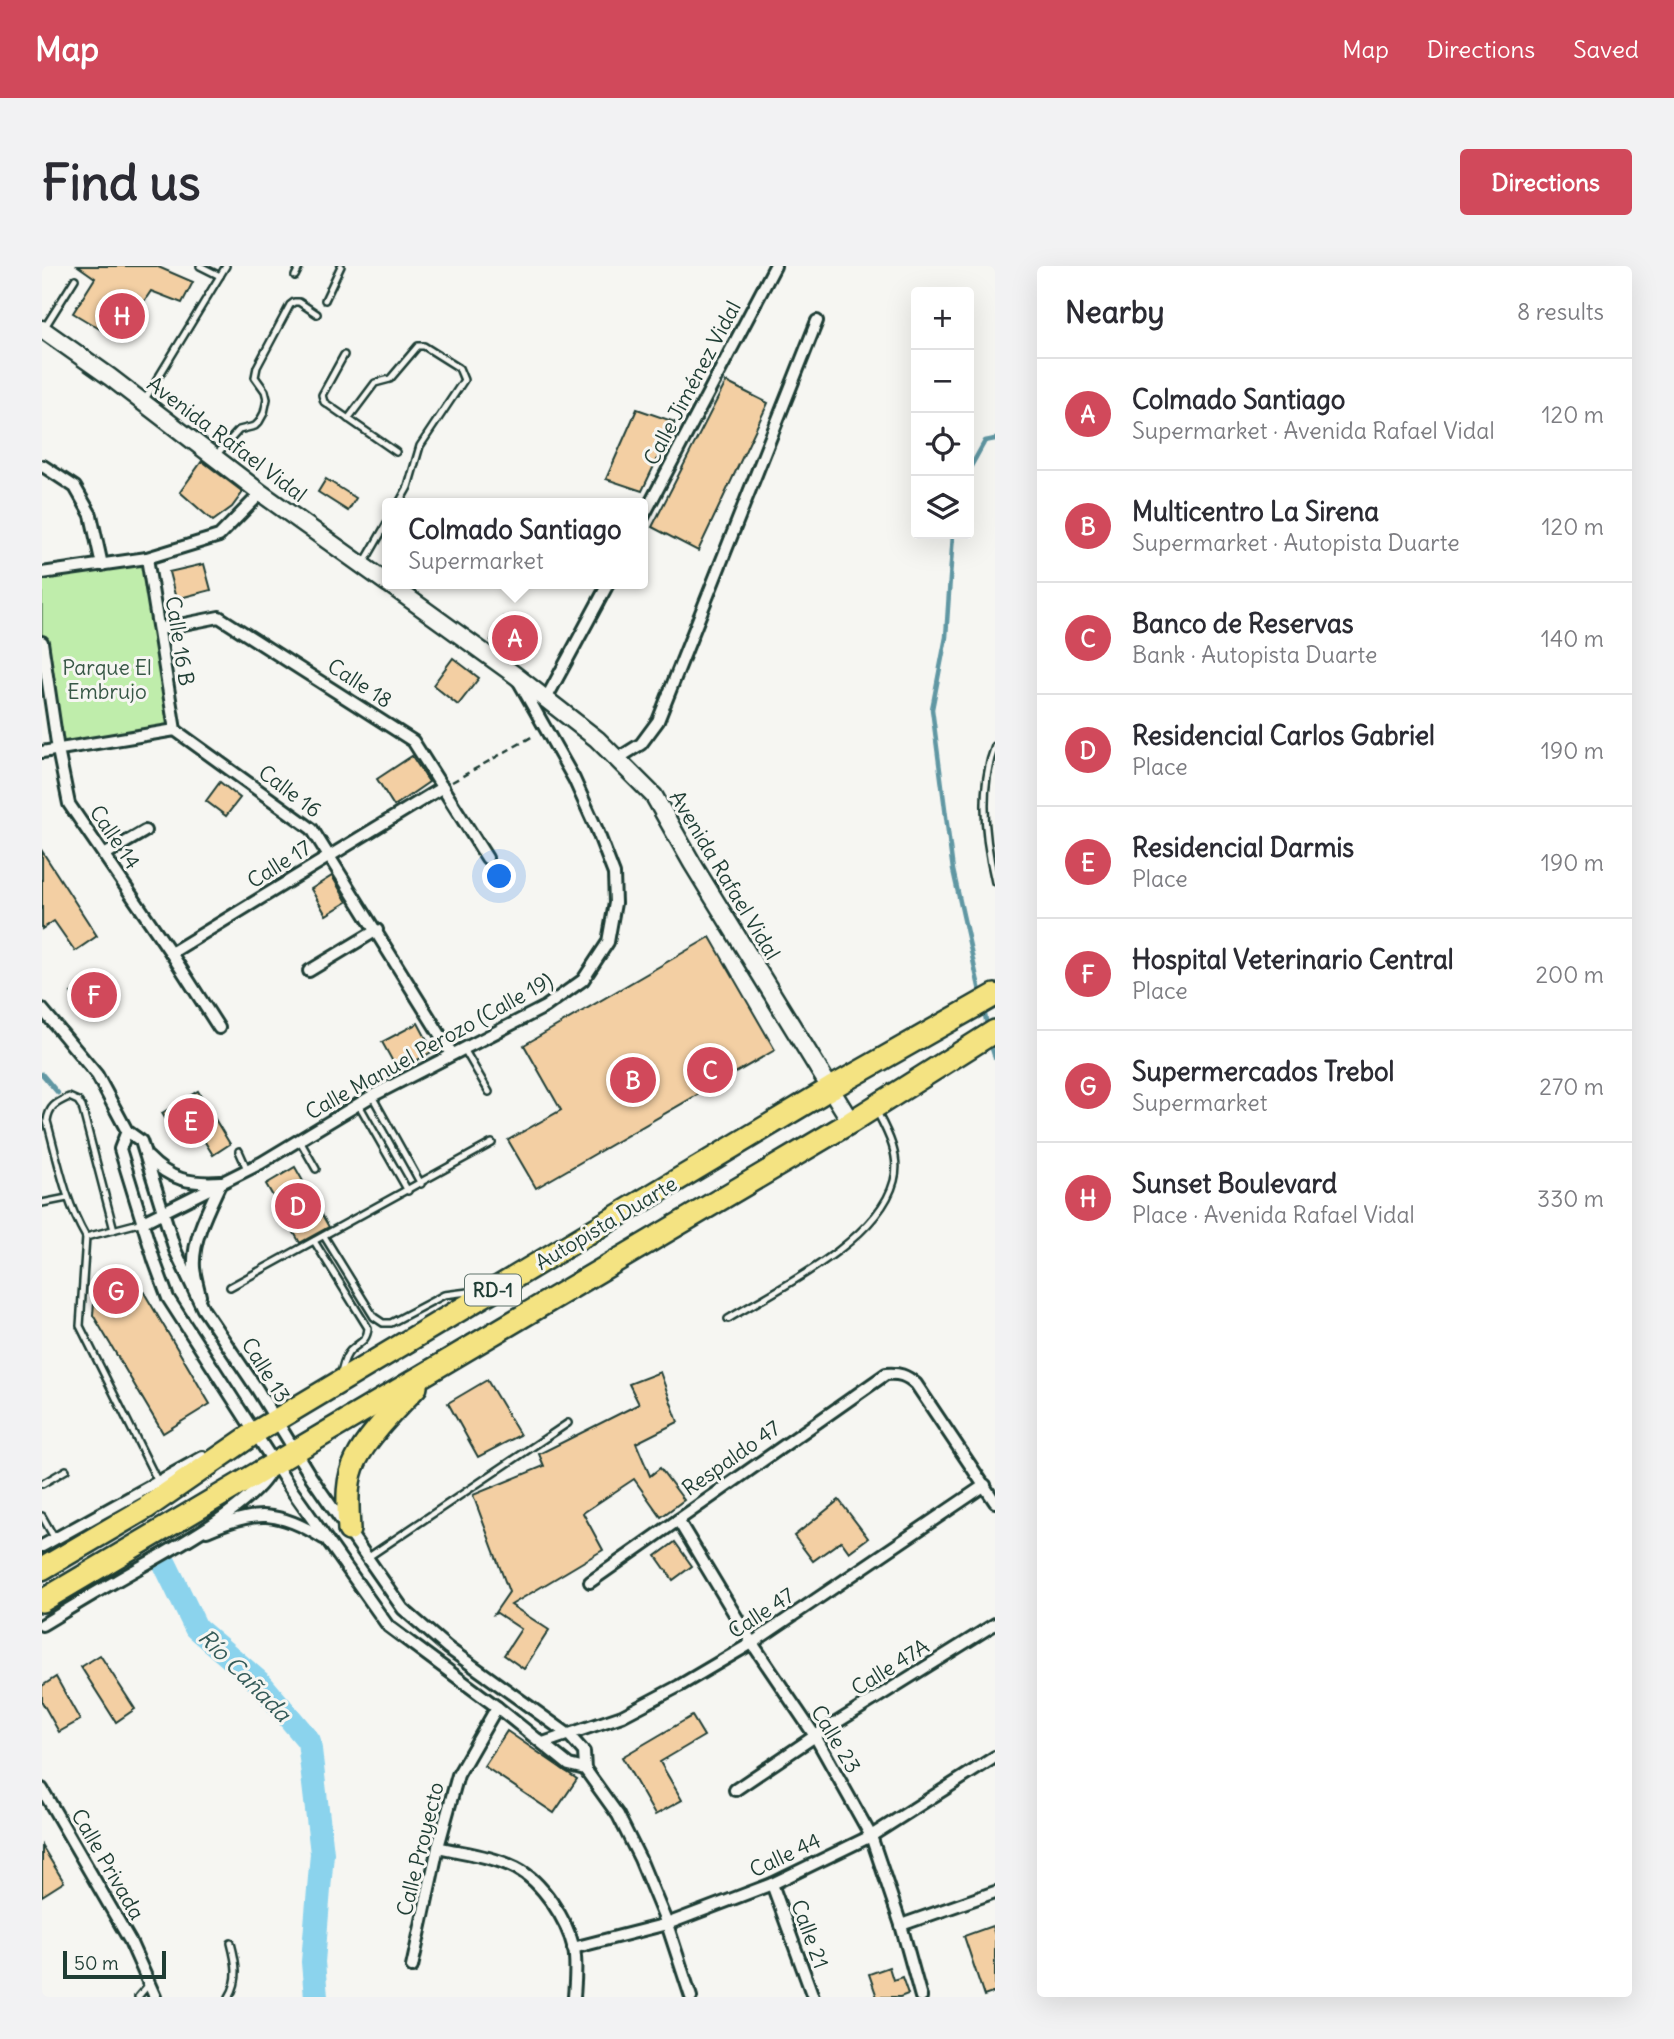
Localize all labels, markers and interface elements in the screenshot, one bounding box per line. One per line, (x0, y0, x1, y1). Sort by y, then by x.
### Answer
text: Map (35, 28, 99, 70)
text: Map (1342, 34, 1389, 64)
text: Directions (1427, 34, 1535, 64)
text: Saved (1573, 34, 1639, 64)
button: Directions (1460, 149, 1632, 215)
text: Find us (42, 152, 200, 213)
map controls (911, 287, 974, 539)
button: + (911, 287, 974, 350)
pin: H (99, 290, 145, 342)
text: Nearby (1065, 293, 1165, 331)
street label: Calle Jiménez Vidal (637, 296, 747, 470)
text: 8 results (1517, 297, 1604, 326)
button: − (911, 350, 974, 413)
street label: Avenida Rafael Vidal (142, 370, 312, 508)
text: Colmado Santiago (1132, 383, 1346, 416)
text: A (1081, 400, 1095, 429)
text: 120 m (1541, 400, 1604, 429)
button: locate (911, 413, 974, 476)
text: Supermarket · Avenida Rafael Vidal (1132, 416, 1495, 445)
button: layers (911, 476, 974, 539)
text: Multicentro La Sirena (1132, 495, 1379, 528)
popup (382, 498, 648, 589)
text: B (1080, 512, 1096, 541)
text: 120 m (1541, 512, 1604, 541)
text: Colmado Santiago (408, 513, 622, 546)
text: Supermarket · Autopista Duarte (1132, 528, 1460, 557)
text: Supermarket (408, 546, 544, 575)
street label: Calle 16 B (160, 594, 200, 688)
text: Banco de Reservas (1132, 607, 1354, 640)
pin: A (492, 612, 538, 664)
text: C (1080, 624, 1096, 653)
text: 140 m (1541, 624, 1604, 653)
text: Bank · Autopista Duarte (1132, 640, 1377, 669)
street label: Calle 18 (323, 652, 397, 714)
park label: Parque El Embrujo (62, 654, 152, 705)
text: Residencial Carlos Gabriel (1132, 719, 1435, 752)
text: D (1080, 736, 1096, 765)
text: 190 m (1541, 736, 1604, 765)
text: Place (1132, 752, 1188, 781)
street label: Calle 16 (253, 759, 327, 823)
street label: Avenida Rafael Vidal (664, 785, 786, 965)
street label: Calle 14 (84, 800, 146, 874)
text: Residencial Darmis (1132, 831, 1354, 864)
street label: Calle 17 (242, 834, 316, 894)
text: E (1081, 848, 1095, 877)
text: 190 m (1541, 848, 1604, 877)
your location (482, 859, 516, 893)
text: Place (1132, 864, 1188, 893)
text: Hospital Veterinario Central (1132, 943, 1454, 976)
text: F (1081, 960, 1095, 989)
text: 200 m (1535, 960, 1604, 989)
street label: Calle Manuel Perozo (Calle 19) (300, 967, 558, 1125)
pin: F (71, 969, 117, 1021)
text: Place (1132, 976, 1188, 1005)
pin: C (687, 1044, 733, 1096)
pin: B (610, 1054, 656, 1106)
text: Supermercados Trebol (1132, 1055, 1394, 1088)
text: G (1080, 1072, 1096, 1101)
text: 270 m (1539, 1072, 1604, 1101)
text: Supermarket (1132, 1088, 1268, 1117)
pin: E (168, 1095, 214, 1147)
text: Sunset Boulevard (1132, 1167, 1337, 1200)
street label: Autopista Duarte (530, 1170, 682, 1276)
pin: D (275, 1180, 321, 1232)
text: H (1080, 1184, 1096, 1213)
text: 330 m (1537, 1184, 1604, 1213)
text: Place · Avenida Rafael Vidal (1132, 1200, 1415, 1229)
pin: G (93, 1265, 139, 1317)
road number: RD-1 (465, 1274, 521, 1306)
street label: Calle 13 (236, 1332, 296, 1408)
street label: Respaldo 47 (677, 1414, 785, 1502)
street label: Calle 47 (723, 1582, 799, 1644)
water label: Río Cañada (193, 1623, 299, 1729)
street label: Calle 47A (846, 1633, 934, 1701)
street label: Calle 23 (805, 1700, 867, 1778)
street label: Calle Proyecto (390, 1779, 450, 1919)
street label: Calle Privada (65, 1804, 151, 1924)
street label: Calle 44 (745, 1827, 825, 1883)
street label: Calle 21 (785, 1896, 835, 1972)
scale bar (63, 1948, 166, 1980)
text: 50 m (74, 1951, 119, 1975)

